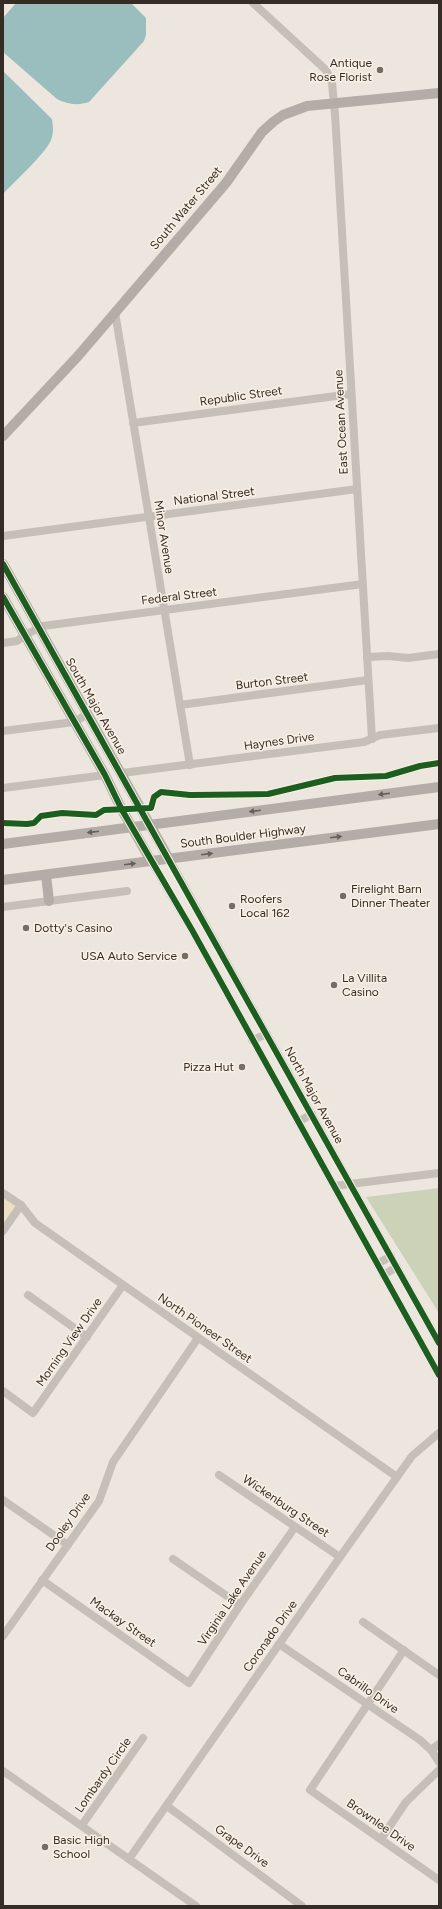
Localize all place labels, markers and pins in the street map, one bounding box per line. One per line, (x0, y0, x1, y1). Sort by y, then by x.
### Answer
place label: Antique Rose Florist (309, 56, 372, 84)
marker: Antique Rose Florist (375, 65, 385, 75)
place label: Firelight Barn Dinner Theater (351, 882, 430, 910)
marker: Firelight Barn Dinner Theater (338, 891, 348, 901)
place label: Roofers Local 162 (240, 892, 290, 920)
marker: Roofers Local 162 (227, 901, 237, 911)
place label: Dotty's Casino (34, 921, 112, 935)
marker: Dotty's Casino (21, 923, 31, 933)
place label: USA Auto Service (81, 949, 177, 963)
marker: USA Auto Service (180, 951, 190, 961)
place label: La Villita Casino (342, 971, 387, 999)
marker: La Villita Casino (329, 980, 339, 990)
place label: Pizza Hut (183, 1060, 234, 1074)
marker: Pizza Hut (237, 1062, 247, 1072)
place label: Basic High School (53, 1833, 110, 1861)
marker: Basic High School (40, 1842, 50, 1852)

